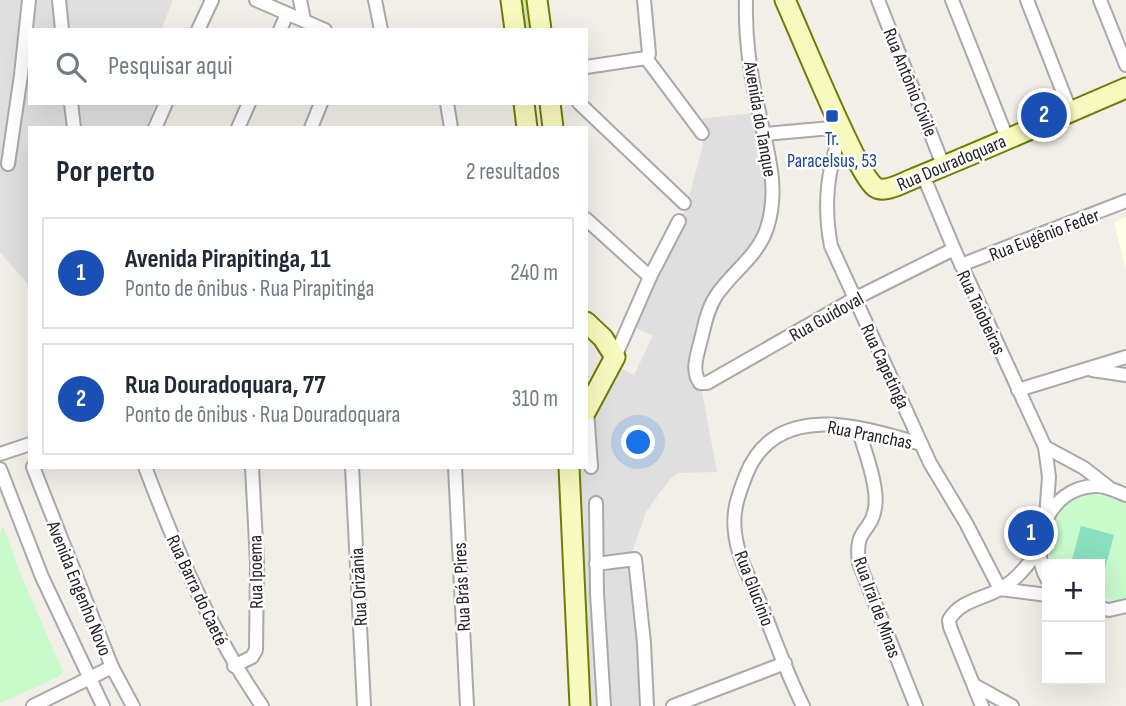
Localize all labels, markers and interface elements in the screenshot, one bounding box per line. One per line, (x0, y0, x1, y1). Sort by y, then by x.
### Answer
street label: Rua Antônio Civile (877, 25, 942, 140)
search box (28, 28, 588, 105)
icon: search (52, 48, 90, 86)
text: Pesquisar aqui (108, 51, 233, 82)
street label: Avenida do Tanque (738, 59, 781, 179)
pin: 2 (1021, 89, 1067, 141)
marker: Tr. Paracelsus, 53 (824, 108, 840, 124)
place label: Tr. Paracelsus, 53 (787, 128, 877, 173)
street label: Rua Douradoquara (894, 130, 1010, 197)
text: Por perto (56, 154, 155, 190)
text: 2 resultados (466, 158, 560, 186)
street label: Rua Eugênio Feder (986, 204, 1103, 267)
text: Avenida Pirapitinga, 11 (125, 244, 331, 275)
text: 1 (76, 259, 86, 287)
text: 240 m (510, 259, 558, 287)
street label: Rua Taiobeiras (951, 267, 1010, 359)
text: Ponto de ônibus · Rua Pirapitinga (125, 275, 374, 303)
street label: Rua Guidoval (785, 287, 868, 347)
street label: Rua Capetinga (855, 321, 914, 413)
text: Rua Douradoquara, 77 (125, 370, 325, 401)
text: 2 (76, 385, 86, 413)
text: 310 m (512, 385, 558, 413)
text: Ponto de ônibus · Rua Douradoquara (125, 401, 400, 429)
street label: Rua Pranchas (826, 416, 914, 455)
your location (621, 425, 655, 459)
pin: 1 (1008, 507, 1054, 559)
street label: Avenida Engenho Novo (41, 517, 116, 659)
street label: Rua Barra do Caeté (161, 532, 232, 650)
street label: Rua Ipoema (244, 535, 269, 609)
street label: Rua Brás Pires (449, 542, 476, 632)
street label: Rua Orizânia (346, 547, 373, 627)
street label: Rua Glucínio (729, 548, 778, 629)
street label: Rua Iraí de Minas (848, 554, 906, 661)
map controls (1042, 559, 1105, 685)
button: + (1042, 559, 1105, 622)
button: − (1042, 622, 1105, 685)

